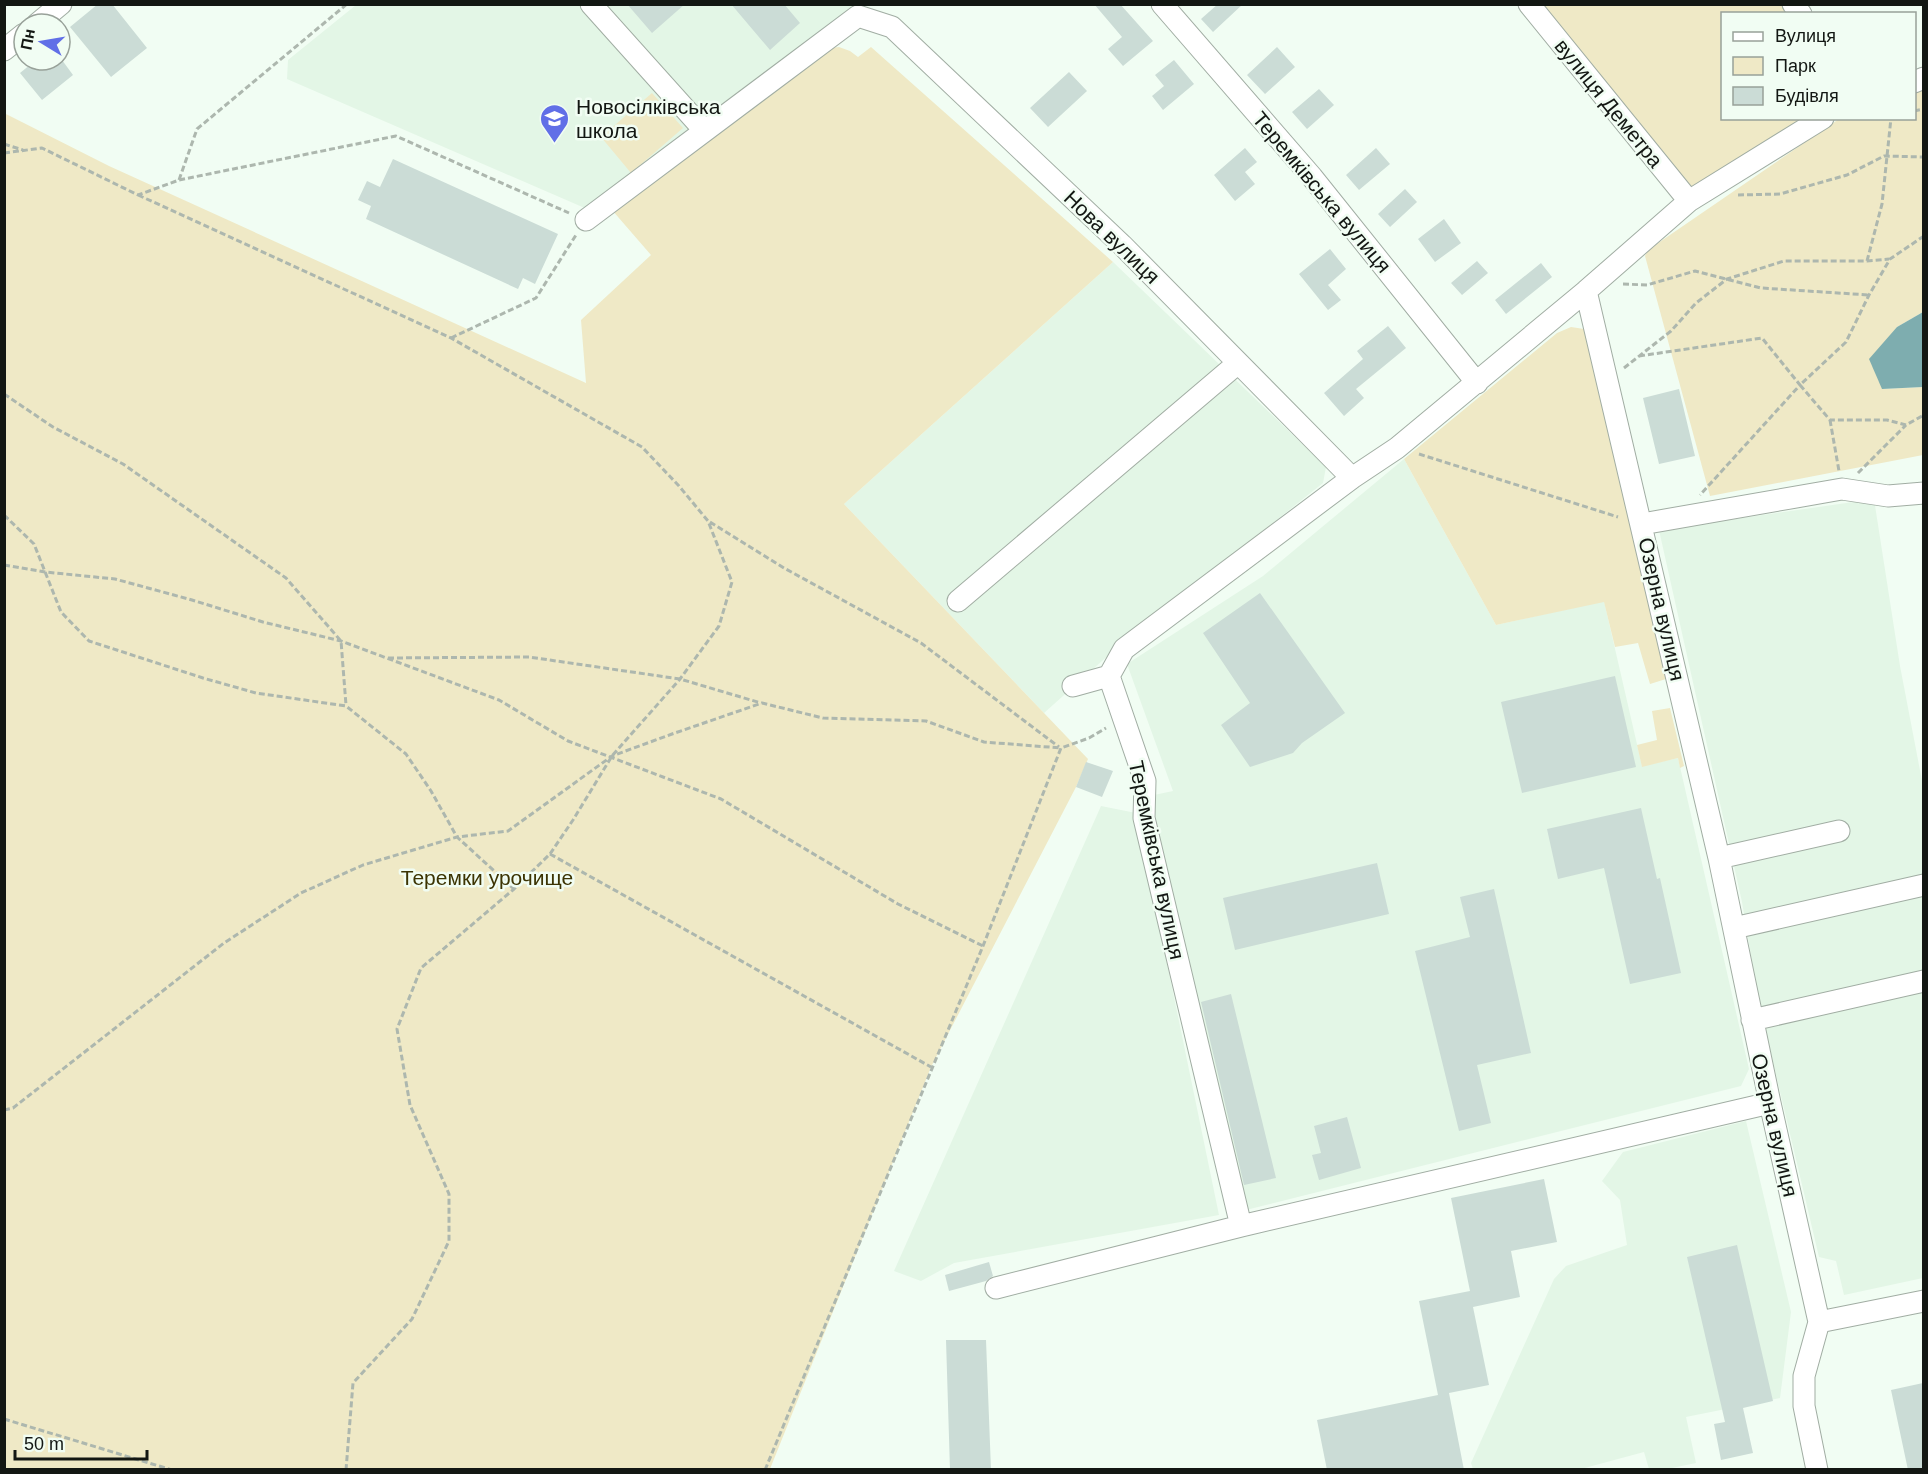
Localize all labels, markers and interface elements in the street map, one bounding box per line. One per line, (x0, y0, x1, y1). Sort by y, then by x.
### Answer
north arrow (12, 12, 72, 72)
legend (1721, 12, 1916, 120)
text: Вулиця (1775, 26, 1836, 46)
text: Пн (17, 27, 38, 51)
street label: вулиця Деметра (1550, 34, 1668, 172)
text: Парк (1775, 56, 1816, 76)
text: Будівля (1775, 86, 1839, 106)
place label: Новосілківська школа (576, 95, 721, 142)
school or university icon: Новосілківська школа (539, 102, 571, 144)
street label: Теремківська вулиця (1248, 107, 1396, 277)
street label: Нова вулиця (1060, 186, 1164, 288)
street label: Озерна вулиця (1634, 535, 1690, 683)
street label: Теремківська вулиця (1125, 759, 1189, 961)
park label: Теремки урочище (401, 866, 573, 889)
street label: Озерна вулиця (1747, 1051, 1803, 1199)
scale bar (15, 1423, 147, 1461)
text: 50 m (24, 1434, 64, 1454)

